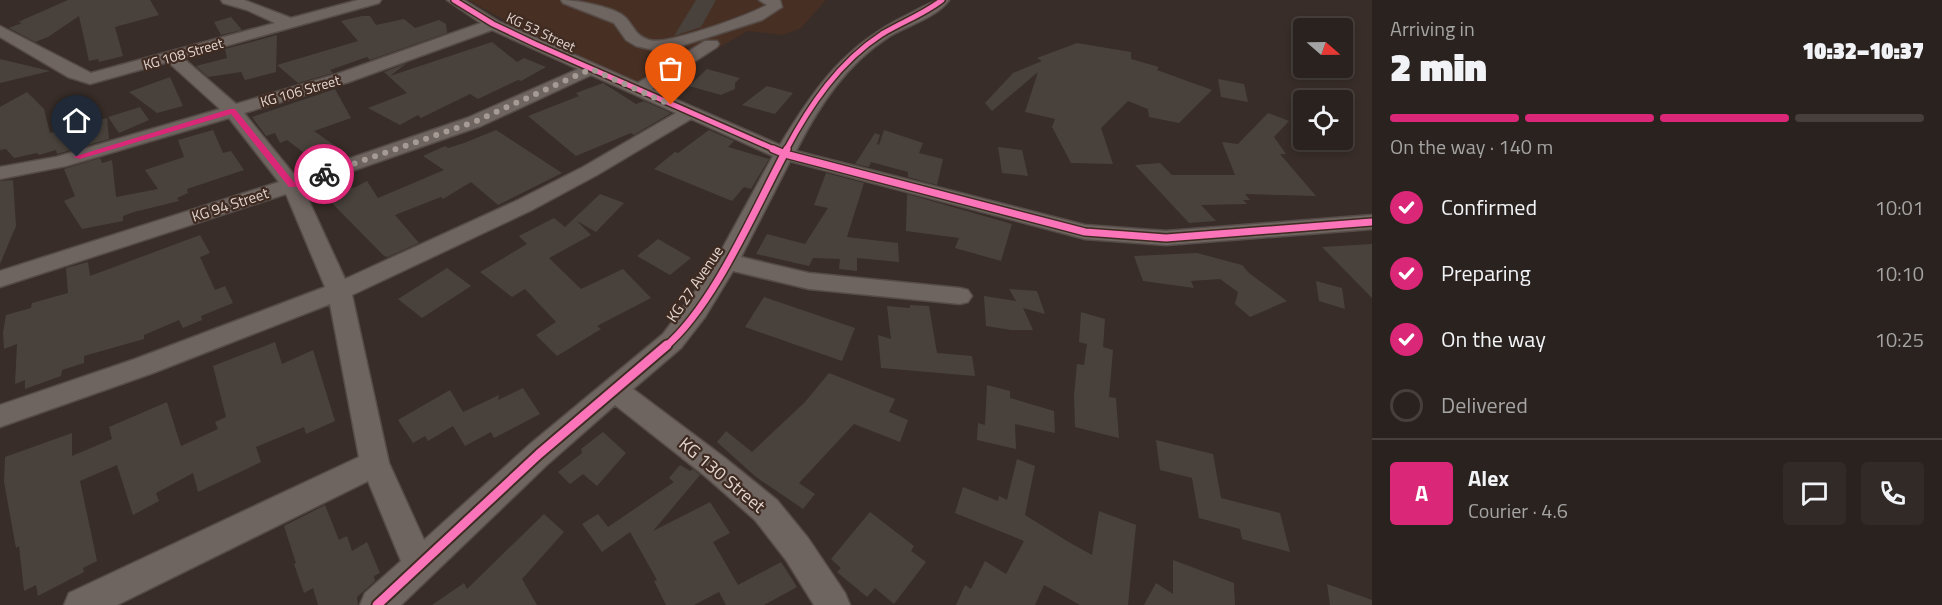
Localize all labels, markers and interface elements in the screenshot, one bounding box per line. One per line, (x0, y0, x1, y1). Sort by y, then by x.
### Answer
street label: KG 53 Street (503, 6, 579, 57)
text: Arriving in (1390, 13, 1475, 44)
north arrow (1293, 18, 1353, 78)
map controls (1293, 18, 1353, 150)
street label: KG 108 Street (140, 32, 225, 75)
text: 10:32–10:37 (1802, 34, 1924, 68)
text: 2 min (1390, 37, 1487, 96)
pin (645, 43, 696, 105)
icon: bag (654, 52, 687, 85)
street label: KG 106 Street (257, 69, 342, 112)
button: locate (1293, 90, 1353, 150)
pin (51, 95, 102, 157)
icon: home (60, 104, 93, 137)
text: On the way · 140 m (1390, 131, 1553, 162)
courier (294, 144, 354, 204)
icon: bike (308, 158, 341, 191)
street label: KG 94 Street (188, 181, 272, 228)
text: Confirmed (1441, 190, 1537, 224)
icon: check (1390, 191, 1423, 224)
text: 10:01 (1875, 192, 1924, 223)
street label: KG 27 Avenue (660, 241, 729, 327)
text: Preparing (1441, 256, 1531, 290)
icon: check (1390, 257, 1423, 290)
text: 10:10 (1875, 258, 1924, 289)
text: On the way (1441, 322, 1546, 356)
icon: check (1390, 323, 1423, 356)
text: 10:25 (1875, 324, 1924, 355)
text: Delivered (1441, 388, 1528, 422)
street label: KG 130 Street (673, 430, 772, 519)
text: Alex (1468, 461, 1509, 495)
button: chat (1783, 462, 1846, 525)
button: phone (1861, 462, 1924, 525)
text: A (1415, 476, 1428, 510)
text: Courier · 4.6 (1468, 495, 1568, 526)

